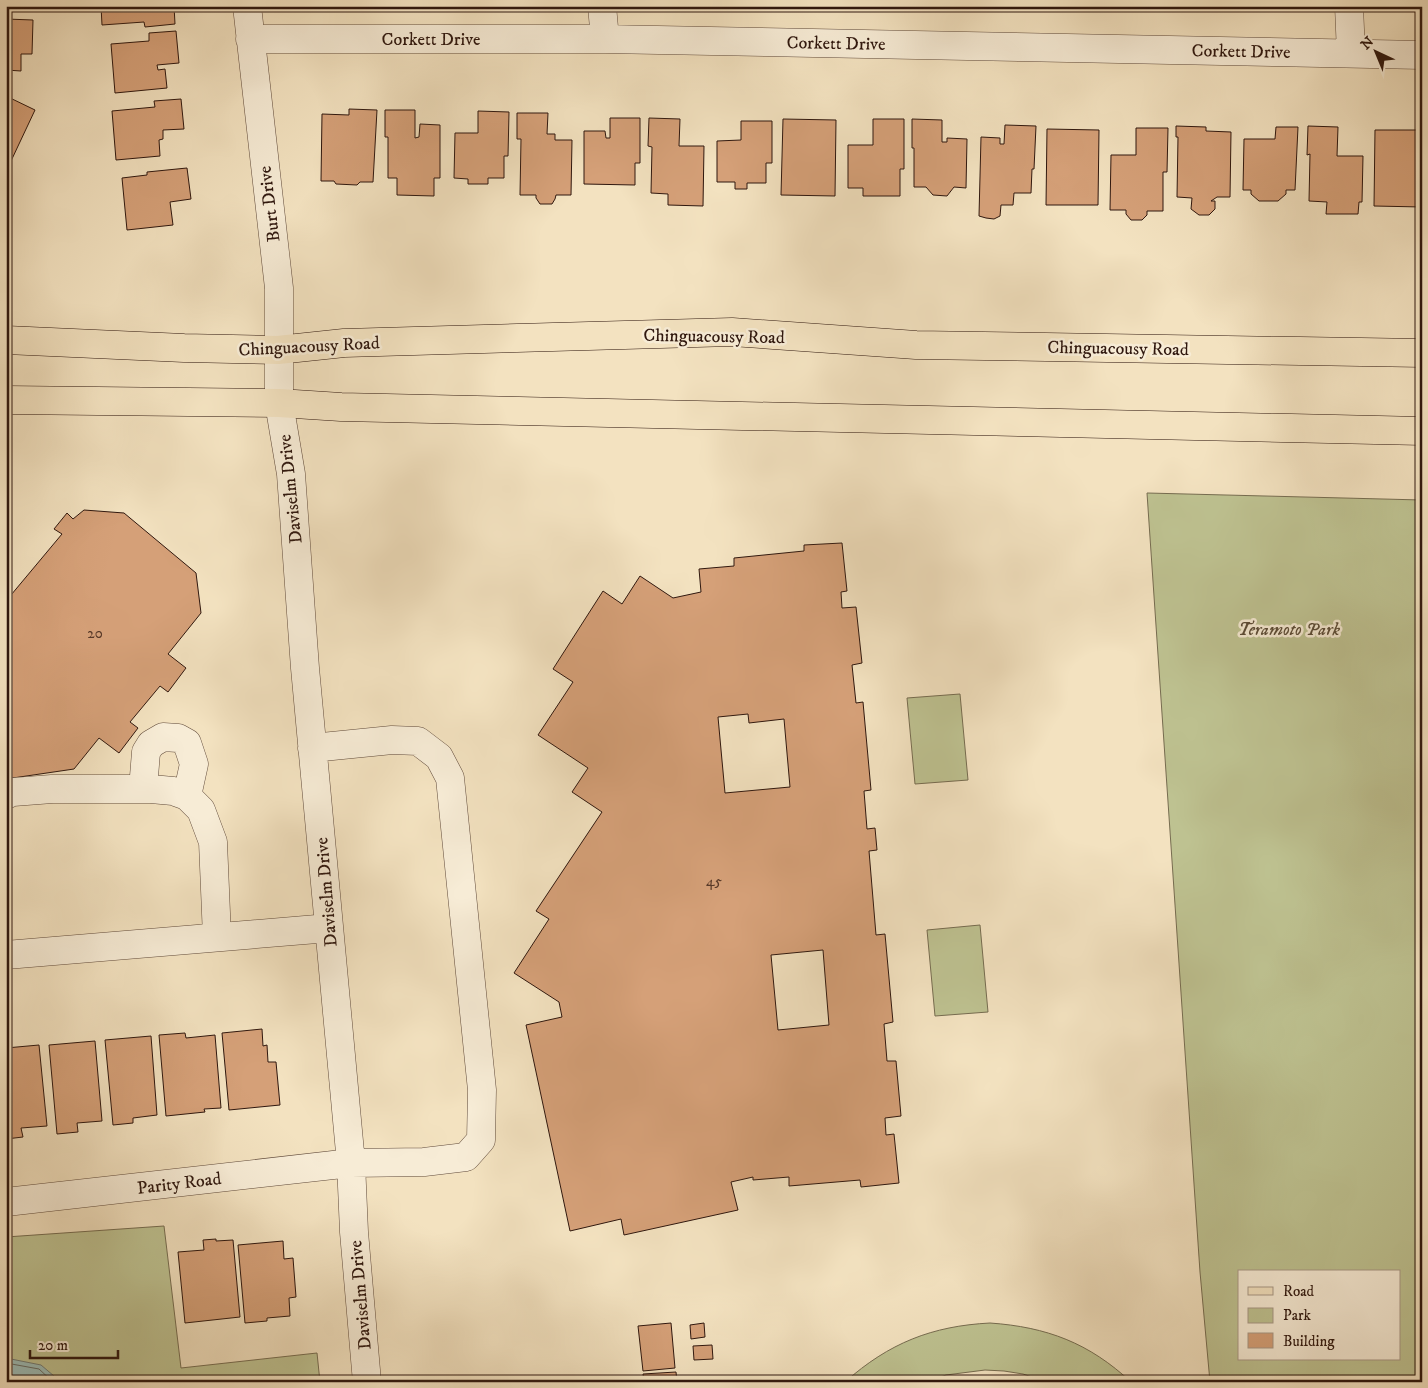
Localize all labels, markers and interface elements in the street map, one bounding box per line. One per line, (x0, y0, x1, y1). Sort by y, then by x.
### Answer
north arrow (1350, 28, 1400, 78)
street label: Corkett Drive (382, 29, 480, 51)
street label: Corkett Drive (786, 32, 886, 56)
text: N (1357, 33, 1378, 54)
street label: Corkett Drive (1191, 40, 1291, 64)
street label: Burt Drive (254, 165, 286, 243)
street label: Chinguacousy Road (643, 325, 785, 349)
street label: Chinguacousy Road (238, 332, 380, 362)
street label: Chinguacousy Road (1047, 337, 1189, 361)
street label: Daviselm Drive (274, 433, 308, 545)
park label: Teramoto Park (1238, 619, 1340, 641)
house number: 20 (87, 624, 103, 643)
street label: Daviselm Drive (311, 836, 343, 948)
house number: 45 (706, 872, 723, 891)
street label: Parity Road (136, 1168, 223, 1200)
street label: Daviselm Drive (345, 1239, 377, 1351)
legend (1238, 1270, 1400, 1360)
text: Road (1283, 1282, 1315, 1301)
text: Park (1283, 1306, 1312, 1325)
scale bar (30, 1328, 118, 1360)
text: Building (1283, 1332, 1335, 1351)
text: 20 m (38, 1336, 68, 1355)

